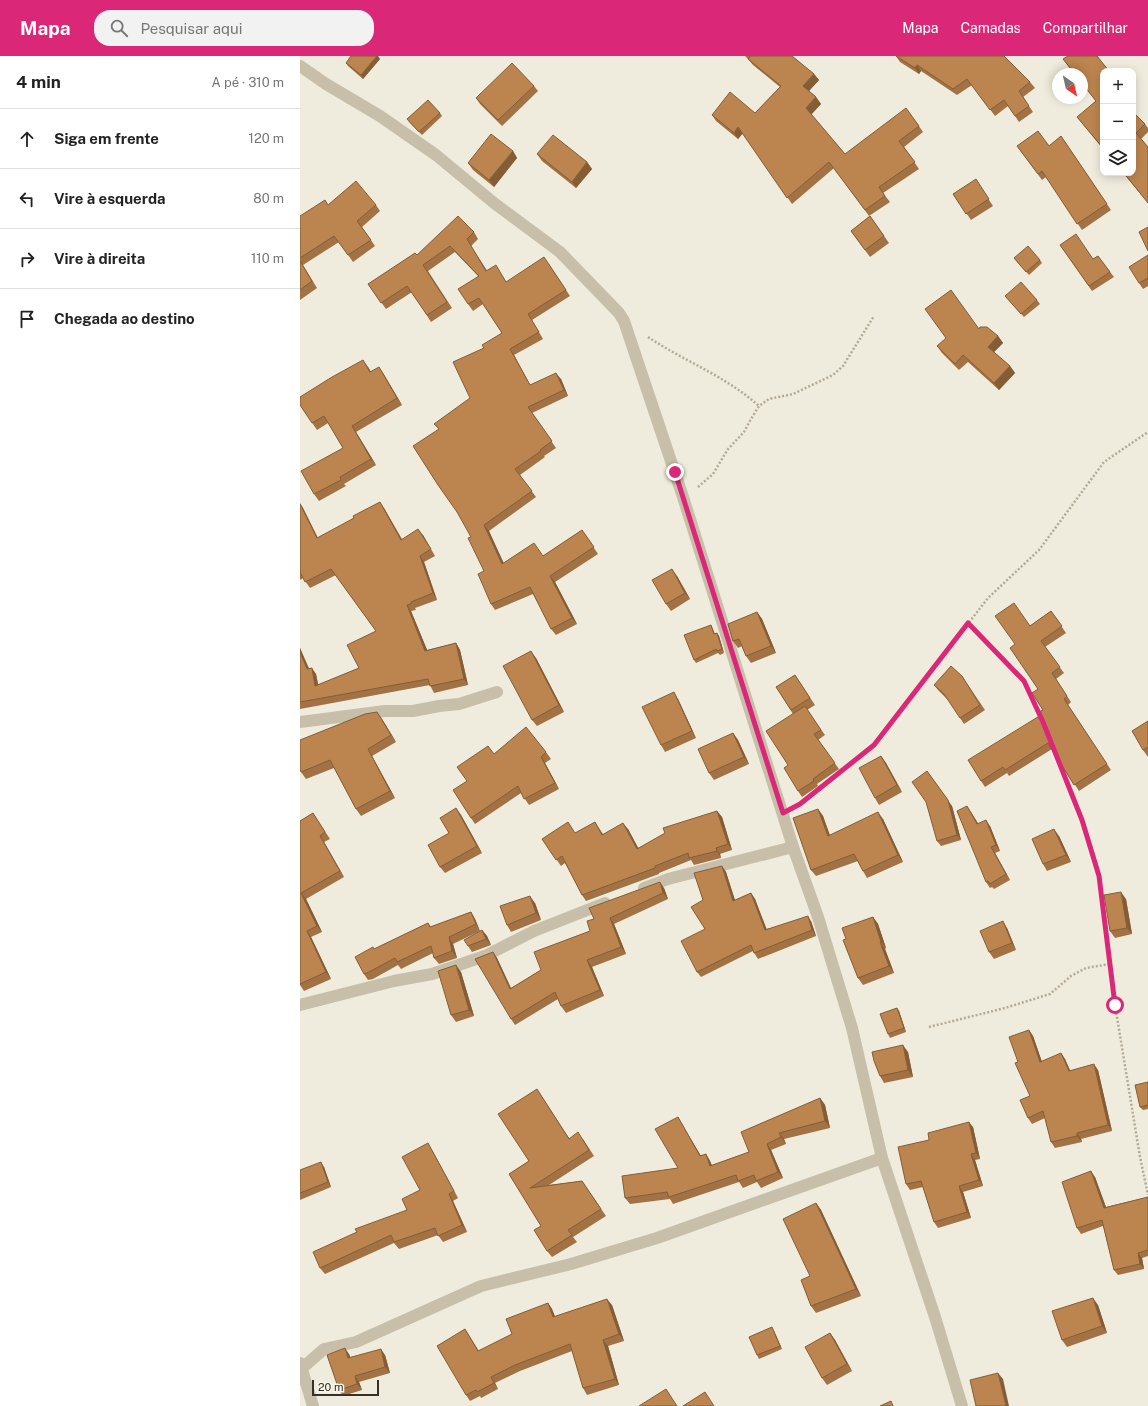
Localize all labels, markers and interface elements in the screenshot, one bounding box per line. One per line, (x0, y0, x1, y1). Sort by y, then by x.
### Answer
search box (94, 10, 374, 46)
text: Mapa (20, 17, 70, 39)
icon: search (108, 17, 130, 39)
text: Pesquisar aqui (140, 20, 242, 37)
text: Mapa (902, 20, 938, 36)
text: Camadas (960, 20, 1021, 36)
text: Compartilhar (1043, 20, 1128, 36)
north arrow (1052, 68, 1088, 104)
map controls (1100, 68, 1136, 176)
button: + (1100, 68, 1136, 104)
text: 4 min (16, 72, 61, 92)
text: A pé · 310 m (212, 75, 284, 90)
button: − (1100, 104, 1136, 140)
icon: ahead (16, 128, 38, 150)
text: Siga em frente (54, 130, 159, 147)
text: 120 m (249, 131, 284, 146)
button: layers (1100, 140, 1136, 176)
icon: left (16, 188, 38, 210)
text: Vire à esquerda (54, 190, 166, 207)
text: 80 m (253, 191, 284, 206)
icon: right (16, 248, 38, 270)
text: Vire à direita (54, 250, 145, 267)
text: 110 m (251, 251, 284, 266)
icon: arrive (16, 308, 38, 330)
text: Chegada ao destino (54, 310, 195, 327)
route end (666, 463, 684, 481)
route start (1106, 996, 1124, 1014)
scale bar (312, 1378, 379, 1397)
text: 20 m (318, 1381, 343, 1393)

